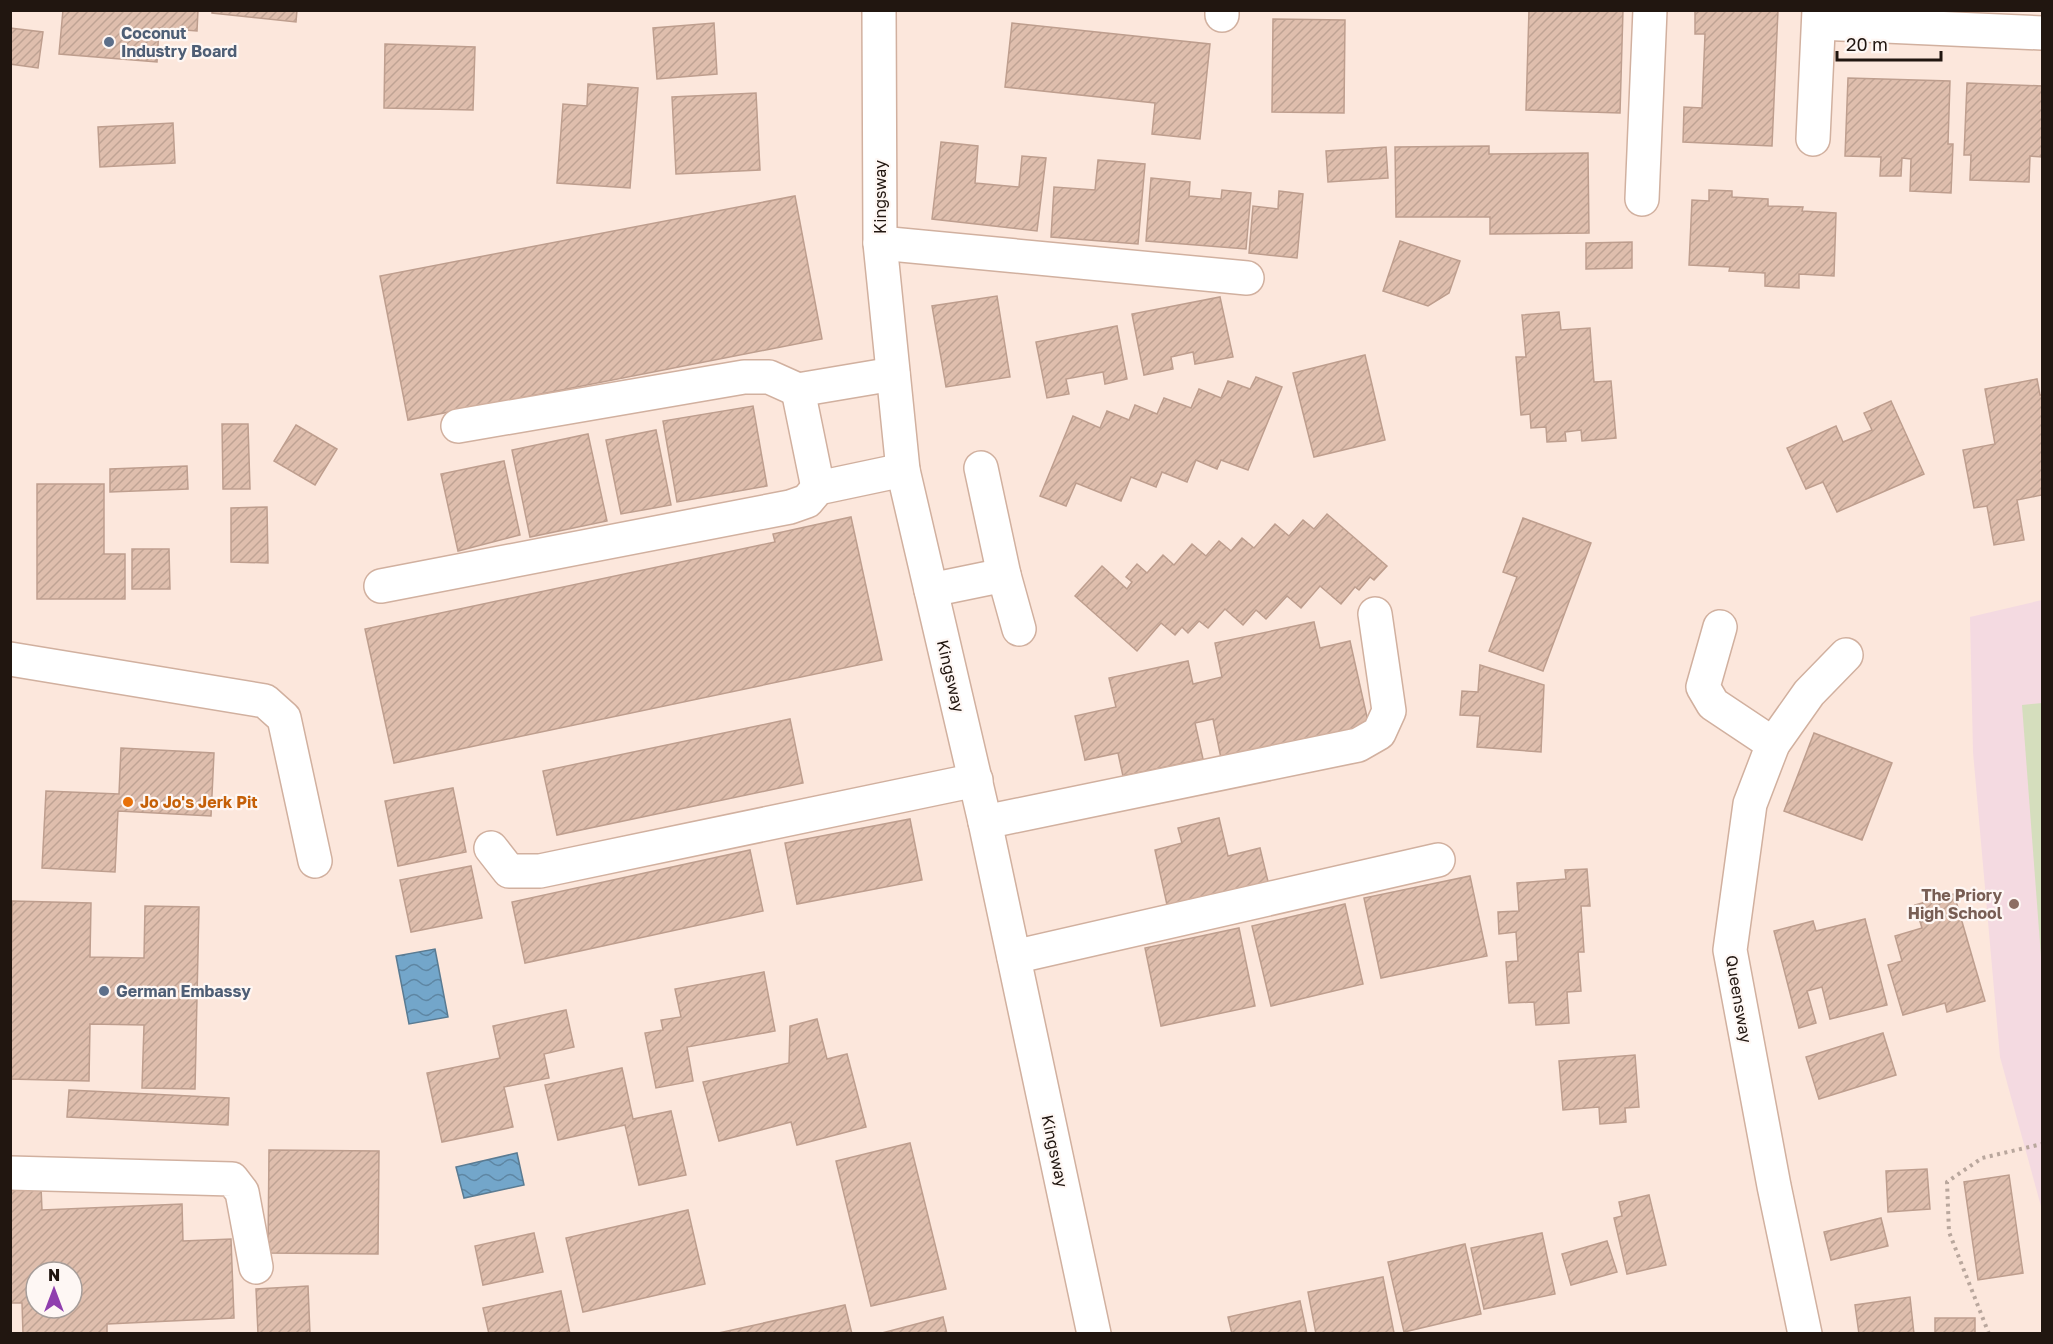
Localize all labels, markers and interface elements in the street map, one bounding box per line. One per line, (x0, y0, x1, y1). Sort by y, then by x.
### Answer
place label: Coconut Industry Board (121, 23, 237, 61)
scale bar (1837, 24, 1940, 62)
text: 20 m (1846, 33, 1888, 55)
marker: Coconut Industry Board (102, 35, 116, 49)
street label: Kingsway (870, 160, 890, 234)
street label: Kingsway (933, 638, 969, 714)
place label: Jo Jo's Jerk Pit (140, 792, 258, 812)
marker: Jo Jo's Jerk Pit (121, 795, 135, 809)
place label: The Priory High School (1908, 885, 2003, 923)
marker: The Priory High School (2007, 897, 2021, 911)
street label: Queensway (1721, 954, 1757, 1044)
place label: German Embassy (116, 981, 251, 1001)
marker: German Embassy (97, 984, 111, 998)
street label: Kingsway (1038, 1113, 1072, 1189)
north arrow (24, 1260, 84, 1320)
text: N (48, 1265, 60, 1285)

